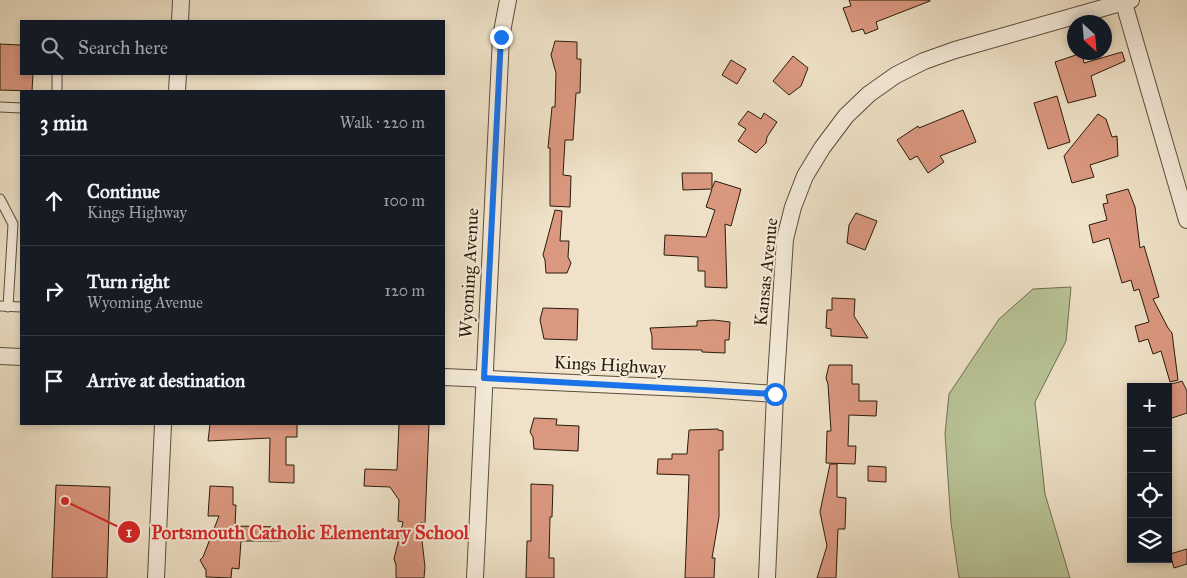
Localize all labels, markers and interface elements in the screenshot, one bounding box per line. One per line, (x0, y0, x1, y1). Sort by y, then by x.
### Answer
north arrow (1067, 15, 1112, 60)
search box (20, 20, 445, 75)
route end (490, 26, 513, 49)
icon: search (38, 34, 66, 62)
text: Search here (78, 36, 168, 59)
text: 3 min (40, 110, 88, 136)
text: Walk · 220 m (340, 113, 425, 132)
text: Continue (87, 180, 160, 203)
icon: ahead (40, 187, 68, 215)
text: 100 m (383, 191, 425, 210)
text: Kings Highway (87, 203, 187, 222)
street label: Wyoming Avenue (455, 207, 484, 339)
street label: Kansas Avenue (749, 217, 783, 327)
text: Turn right (87, 270, 170, 293)
icon: right (40, 277, 68, 305)
text: 120 m (385, 281, 425, 300)
text: Wyoming Avenue (87, 293, 203, 312)
street label: Kings Highway (553, 351, 667, 380)
icon: arrive (40, 367, 68, 395)
text: Arrive at destination (87, 369, 245, 392)
route start (764, 383, 787, 406)
map controls (1127, 383, 1172, 563)
button: + (1127, 383, 1172, 428)
button: − (1127, 428, 1172, 473)
button: locate (1127, 473, 1172, 518)
callout: Portsmouth Catholic Elementary School (116, 515, 479, 549)
button: layers (1127, 518, 1172, 563)
text: Portsmouth Catholic Elementary School (151, 521, 470, 545)
text: 1 (126, 523, 132, 541)

